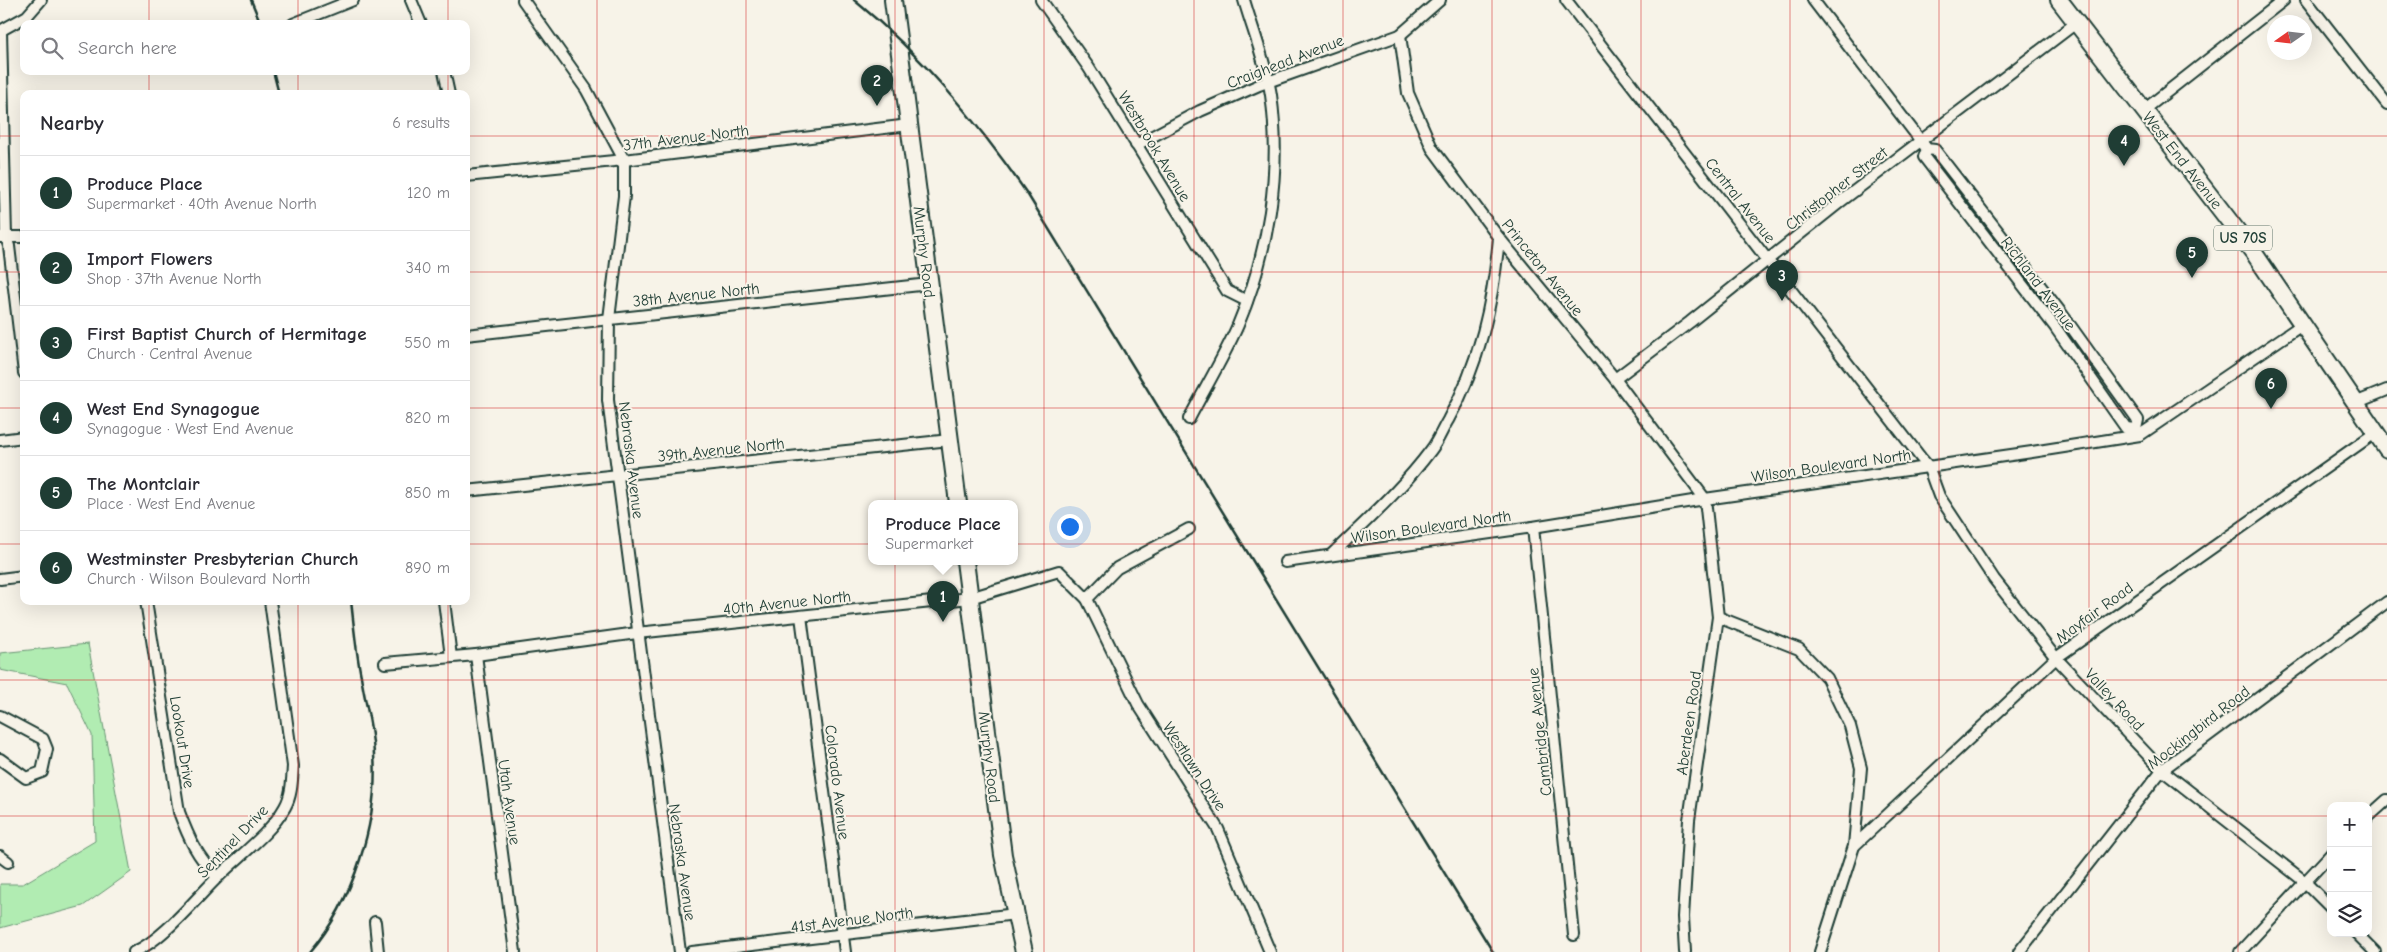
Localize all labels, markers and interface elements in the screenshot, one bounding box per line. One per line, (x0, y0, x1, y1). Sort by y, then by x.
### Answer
north arrow (2267, 15, 2312, 60)
search box (20, 20, 470, 75)
street label: Craighead Avenue (1224, 31, 1346, 92)
icon: search (38, 34, 66, 62)
text: Search here (78, 37, 177, 59)
pin: 2 (861, 65, 893, 106)
street label: Westbrook Avenue (1114, 88, 1194, 205)
street label: West End Avenue (2139, 108, 2226, 213)
text: Nearby (40, 111, 104, 135)
text: 6 results (392, 114, 450, 132)
street label: 37th Avenue North (622, 121, 750, 155)
pin: 4 (2108, 125, 2140, 166)
street label: Christopher Street (1782, 143, 1892, 234)
street label: Central Avenue (1701, 154, 1779, 247)
text: Produce Place (87, 173, 202, 195)
text: 1 (53, 184, 59, 202)
text: 120 m (407, 184, 450, 202)
text: Supermarket · 40th Avenue North (87, 195, 317, 213)
street label: Murphy Road (909, 205, 939, 299)
street label: Princeton Avenue (1498, 216, 1587, 320)
road number: US 70S (2214, 226, 2272, 250)
street label: Richland Avenue (1997, 233, 2079, 334)
pin: 5 (2176, 237, 2208, 278)
text: Import Flowers (87, 248, 212, 270)
text: 2 (52, 259, 60, 277)
text: 340 m (406, 259, 450, 277)
pin: 3 (1766, 260, 1798, 301)
text: Shop · 37th Avenue North (87, 270, 262, 288)
street label: 38th Avenue North (632, 279, 760, 311)
text: First Baptist Church of Hermitage (87, 323, 367, 345)
text: 3 (52, 334, 60, 352)
text: 550 m (404, 334, 450, 352)
text: Church · Central Avenue (87, 345, 252, 363)
pin: 6 (2255, 368, 2287, 409)
text: West End Synagogue (87, 398, 260, 420)
street label: Nebraska Avenue (615, 401, 647, 520)
text: 4 (52, 409, 60, 427)
text: 820 m (405, 409, 450, 427)
text: Synagogue · West End Avenue (87, 420, 294, 438)
street label: 39th Avenue North (657, 434, 786, 466)
street label: Wilson Boulevard North (1750, 446, 1912, 486)
text: The Montclair (87, 473, 200, 495)
text: 5 (52, 484, 60, 502)
text: 850 m (405, 484, 450, 502)
text: Place · West End Avenue (87, 495, 255, 513)
popup (868, 500, 1018, 565)
street label: Wilson Boulevard North (1350, 507, 1512, 547)
text: Produce Place (885, 513, 1001, 535)
your location (1057, 514, 1083, 540)
text: Supermarket (885, 535, 973, 553)
text: Westminster Presbyterian Church (87, 548, 358, 570)
text: 6 (52, 559, 60, 577)
text: 890 m (405, 559, 450, 577)
text: Church · Wilson Boulevard North (87, 570, 310, 588)
street label: Mayfair Road (2052, 579, 2137, 647)
pin: 1 (927, 581, 959, 622)
street label: 40th Avenue North (722, 587, 852, 619)
street label: Valley Road (2081, 665, 2147, 734)
street label: Cambridge Avenue (1524, 667, 1556, 797)
street label: Aberdeen Road (1673, 670, 1705, 776)
street label: Mockingbird Road (2144, 682, 2253, 773)
street label: Lookout Drive (166, 695, 198, 790)
street label: Murphy Road (974, 710, 1004, 804)
street label: Westlawn Drive (1159, 719, 1229, 814)
street label: Colorado Avenue (821, 724, 853, 841)
street label: Utah Avenue (494, 758, 524, 846)
street label: Sentinel Drive (194, 802, 272, 882)
map controls (2327, 802, 2372, 937)
button: + (2327, 802, 2372, 847)
street label: Nebraska Avenue (665, 803, 699, 922)
button: − (2327, 847, 2372, 892)
button: layers (2327, 892, 2372, 937)
street label: 41st Avenue North (790, 904, 914, 936)

